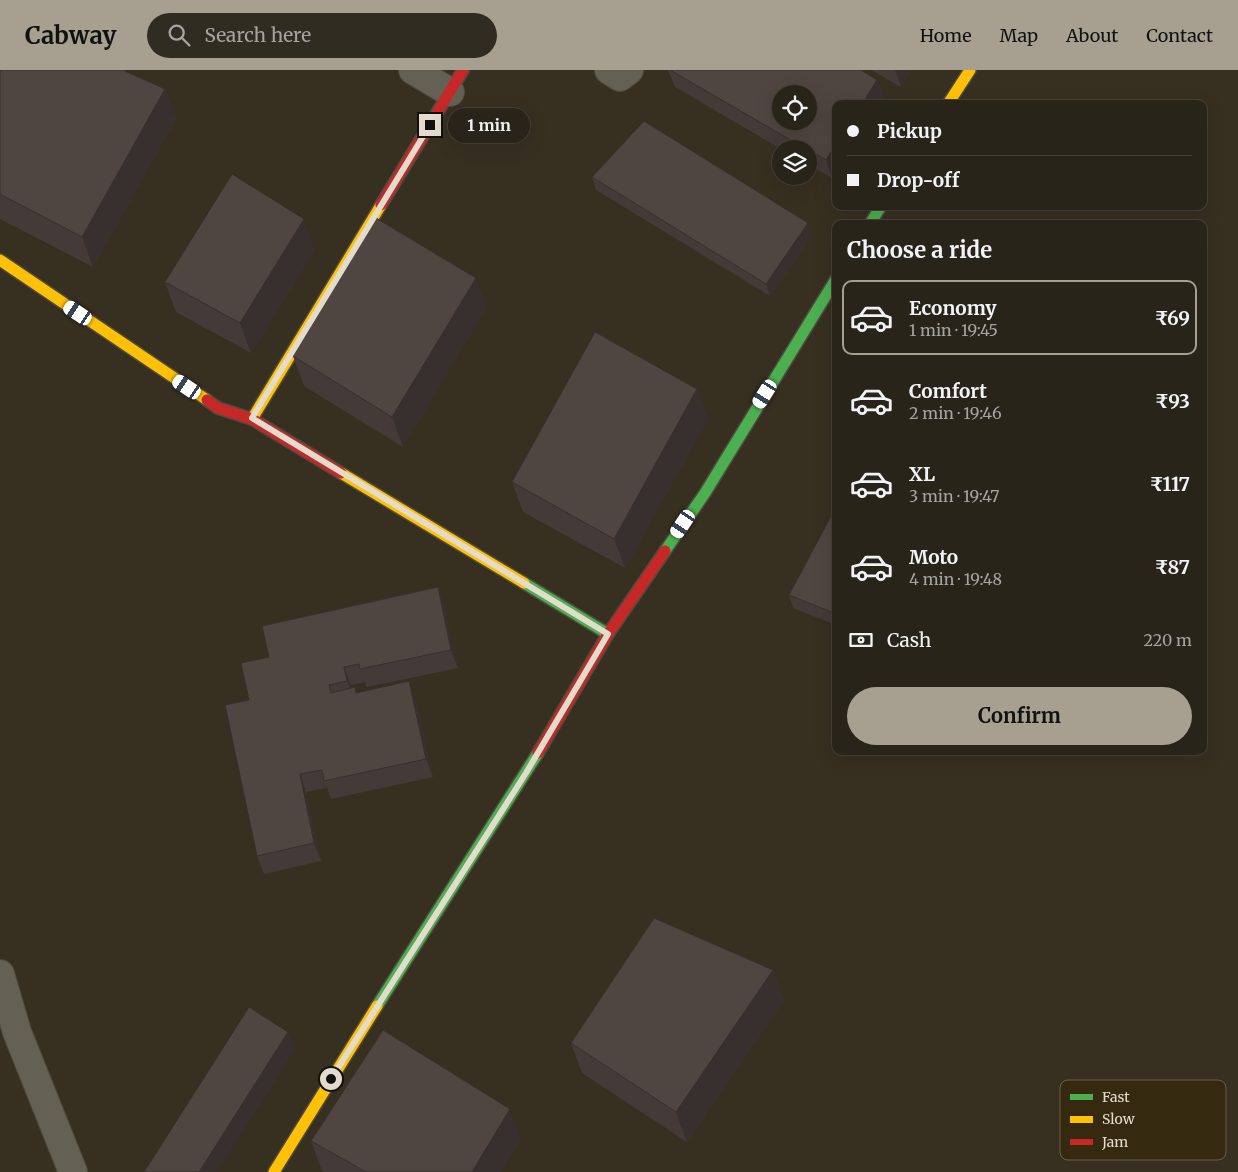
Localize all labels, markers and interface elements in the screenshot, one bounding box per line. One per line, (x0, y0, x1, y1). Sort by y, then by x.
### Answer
search box (147, 13, 497, 58)
text: Cabway (25, 20, 117, 51)
icon: search (165, 21, 193, 49)
text: Search here (205, 23, 311, 47)
text: Home (920, 24, 972, 47)
text: Map (1000, 24, 1038, 47)
text: About (1066, 24, 1118, 47)
text: Contact (1146, 24, 1213, 47)
map controls (772, 85, 817, 185)
button: locate (772, 85, 817, 130)
callout: 1 min (448, 108, 530, 142)
route end (419, 114, 441, 136)
text: 1 min (467, 115, 511, 135)
text: Pickup (877, 119, 942, 143)
button: layers (772, 140, 817, 185)
text: Drop-off (877, 168, 959, 192)
text: Choose a ride (847, 236, 992, 264)
icon: car (849, 295, 894, 340)
text: Economy (909, 296, 997, 320)
car (61, 298, 94, 328)
text: ₹69 (1155, 306, 1190, 330)
text: 1 min · 19:45 (909, 320, 998, 340)
car (170, 372, 203, 402)
car (750, 377, 779, 411)
icon: car (849, 378, 894, 423)
text: Comfort (909, 379, 987, 403)
text: ₹93 (1155, 389, 1190, 413)
text: 2 min · 19:46 (909, 403, 1002, 423)
icon: car (849, 461, 894, 506)
text: XL (909, 462, 935, 486)
text: ₹117 (1150, 472, 1190, 496)
text: 3 min · 19:47 (909, 486, 999, 506)
car (668, 507, 697, 541)
icon: car (849, 544, 894, 589)
text: Moto (909, 545, 958, 569)
text: ₹87 (1155, 555, 1190, 579)
text: 4 min · 19:48 (909, 569, 1002, 589)
icon: cash (847, 626, 875, 654)
text: Cash (887, 628, 931, 652)
text: 220 m (1144, 630, 1192, 650)
button: Confirm (847, 687, 1192, 745)
route start (320, 1068, 342, 1090)
legend (1060, 1080, 1226, 1160)
text: Fast (1102, 1088, 1130, 1106)
text: Slow (1102, 1110, 1135, 1128)
text: Jam (1101, 1133, 1128, 1151)

